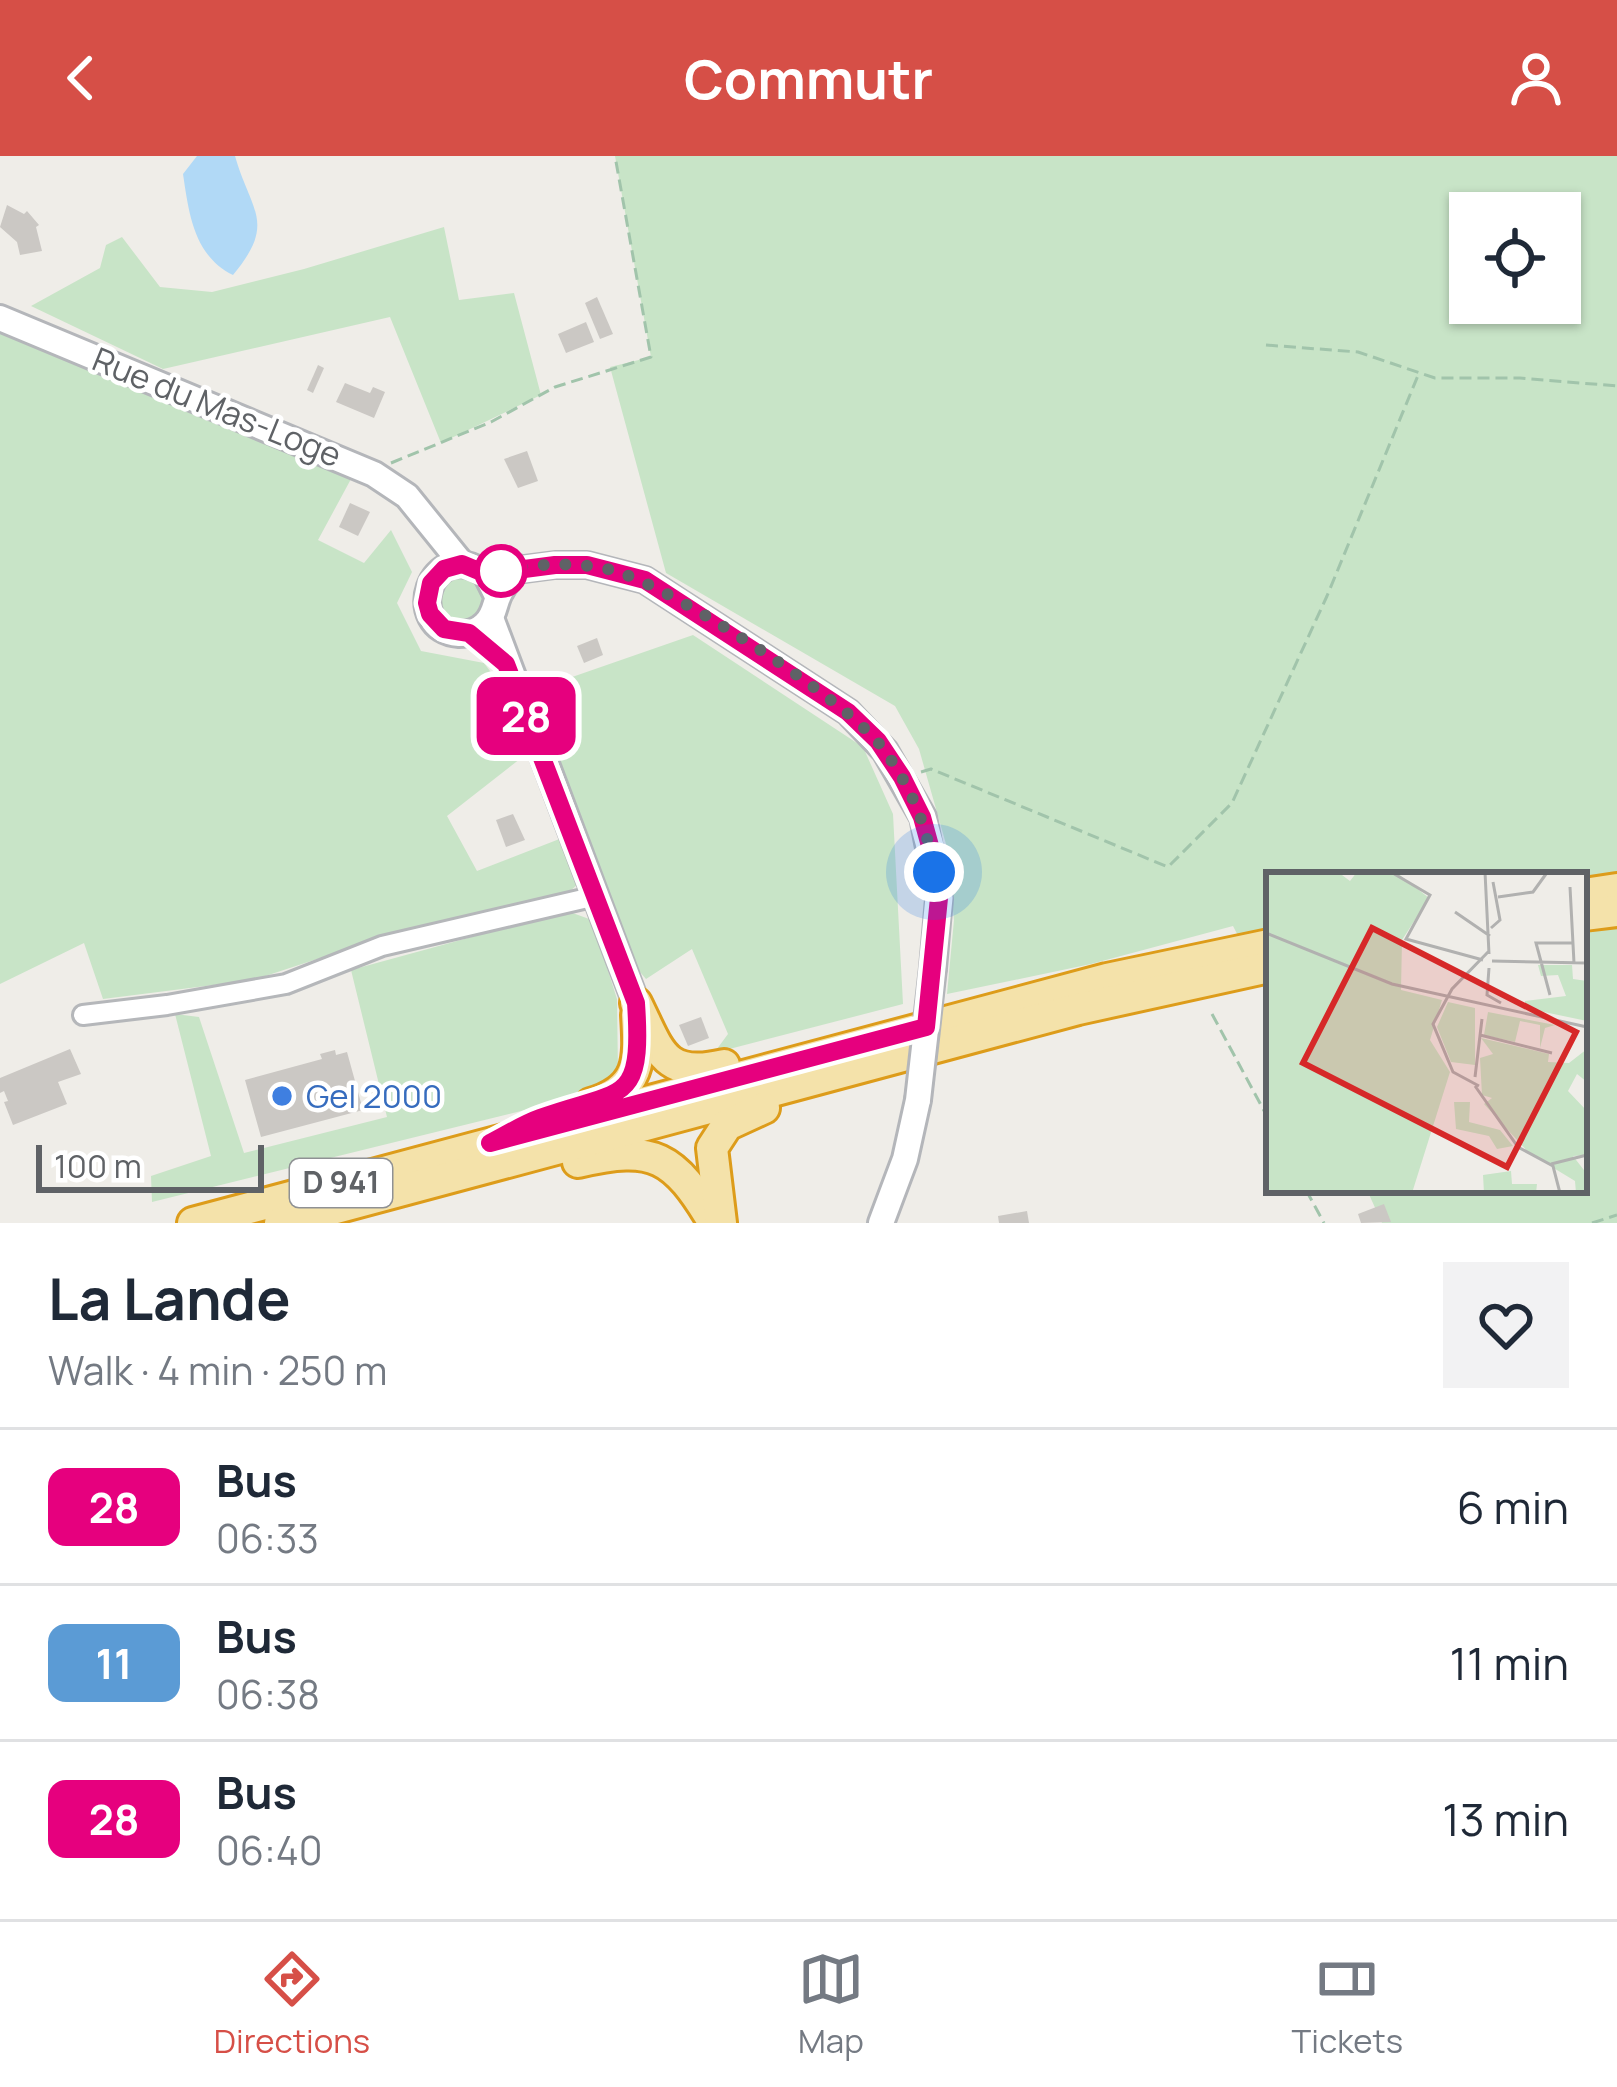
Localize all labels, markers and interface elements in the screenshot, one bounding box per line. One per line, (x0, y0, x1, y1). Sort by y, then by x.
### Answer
text: Commutr (684, 41, 933, 115)
icon: back (48, 45, 114, 111)
icon: person (1503, 45, 1569, 111)
map controls (1449, 192, 1581, 324)
button: locate (1449, 192, 1581, 324)
street label: Rue du Mas-Loge (86, 336, 348, 477)
unlabelled marker (476, 546, 526, 596)
line badge: 28 (472, 677, 580, 755)
text: 28 (501, 687, 551, 745)
your location (904, 842, 964, 902)
inset map (1266, 872, 1587, 1193)
place label: Gel 2000 (306, 1073, 442, 1118)
marker: Gel 2000 (269, 1083, 295, 1109)
scale bar (36, 1139, 264, 1192)
text: 100 m (54, 1143, 142, 1188)
road number: D 941 (290, 1159, 392, 1207)
text: La Lande (48, 1259, 291, 1337)
button: heart (1443, 1262, 1569, 1388)
text: Walk · 4 min · 250 m (48, 1343, 387, 1397)
text: Bus (216, 1449, 297, 1511)
text: 6 min (1457, 1476, 1569, 1538)
text: 28 (89, 1478, 139, 1536)
text: 06:33 (216, 1511, 319, 1565)
text: Bus (216, 1605, 297, 1667)
text: 11 min (1450, 1632, 1569, 1694)
text: 11 (96, 1634, 132, 1692)
text: 06:38 (216, 1667, 320, 1721)
text: Bus (216, 1761, 297, 1823)
text: 13 min (1442, 1788, 1569, 1850)
text: 28 (89, 1790, 139, 1848)
text: 06:40 (216, 1823, 322, 1877)
tab: Directions (214, 1946, 370, 2063)
tab: Map (798, 1946, 864, 2063)
tab: Tickets (1292, 1946, 1403, 2063)

